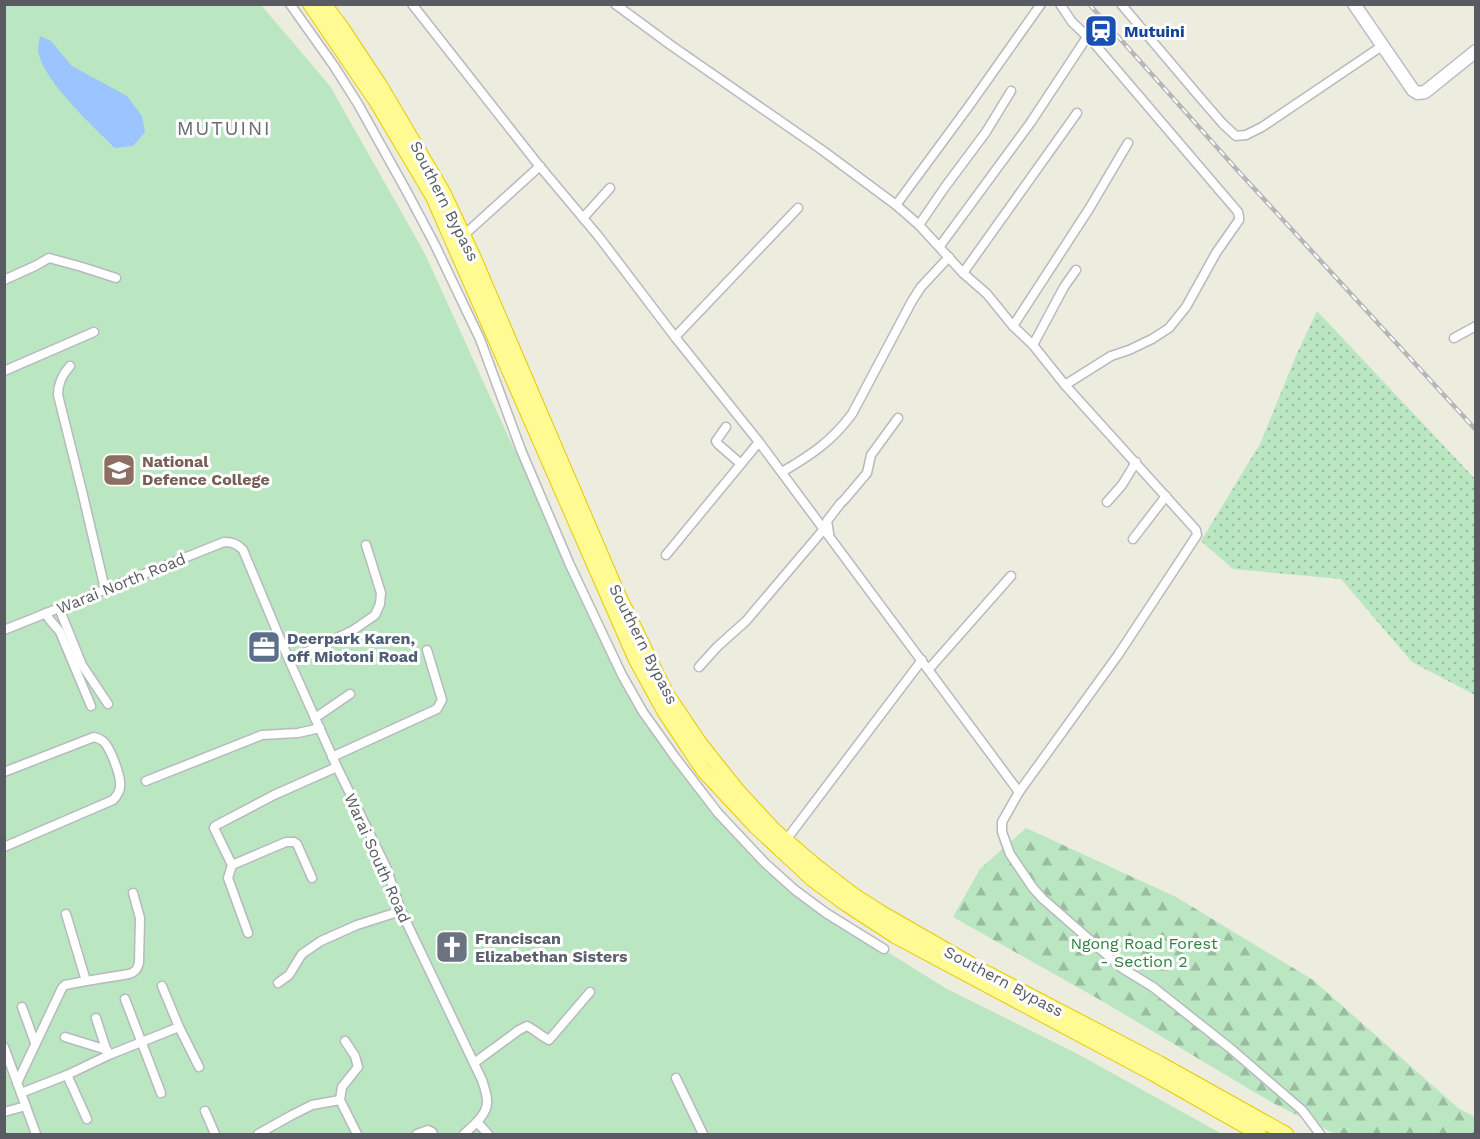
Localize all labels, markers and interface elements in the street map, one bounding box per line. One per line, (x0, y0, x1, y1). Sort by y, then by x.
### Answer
station icon: Mutuini (1083, 13, 1119, 49)
place label: Mutuini (1124, 22, 1185, 41)
district label: MUTUINI (177, 116, 271, 140)
street label: Southern Bypass (406, 138, 483, 264)
school or university icon: National Defence College (101, 452, 137, 488)
place label: National Defence College (142, 452, 270, 489)
street label: Warai North Road (54, 549, 188, 618)
street label: Southern Bypass (605, 581, 682, 707)
office icon: Deerpark Karen, off Miotoni Road (246, 629, 282, 665)
place label: Deerpark Karen, off Miotoni Road (287, 629, 418, 666)
street label: Warai South Road (340, 791, 415, 926)
church icon: Franciscan Elizabethan Sisters (434, 929, 470, 965)
place label: Franciscan Elizabethan Sisters (475, 929, 628, 966)
park label: Ngong Road Forest - Section 2 (1070, 934, 1218, 971)
street label: Southern Bypass (941, 942, 1067, 1021)

